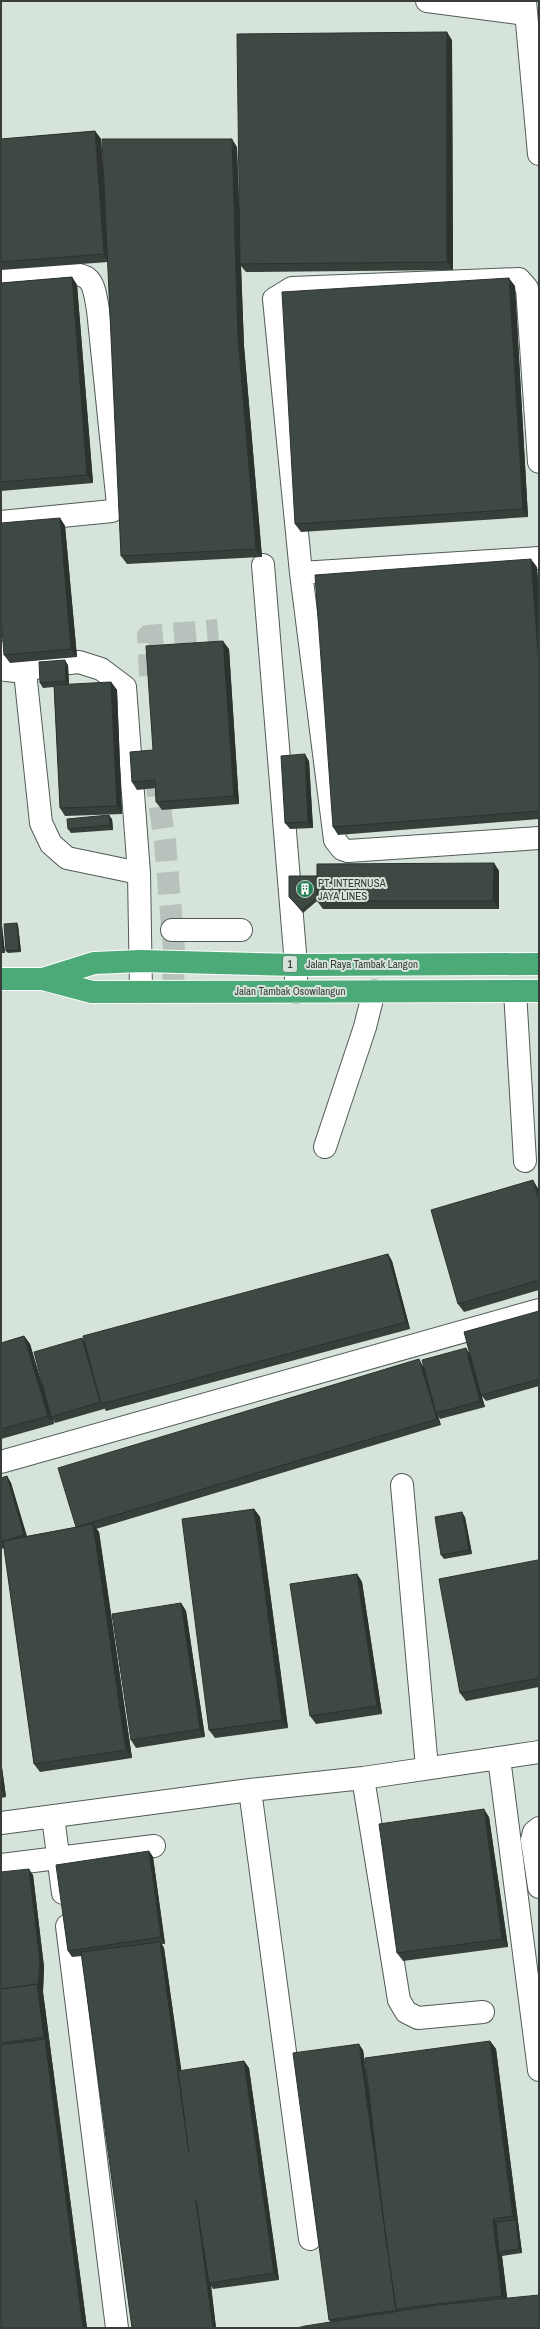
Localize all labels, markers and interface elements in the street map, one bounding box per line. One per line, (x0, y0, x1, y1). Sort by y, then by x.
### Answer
place label: PT. INTERNUSA JAYA LINES (318, 876, 387, 903)
building icon: PT. INTERNUSA JAYA LINES (295, 879, 315, 899)
road number: 1 (283, 956, 297, 972)
street label: Jalan Raya Tambak Langon (306, 957, 418, 971)
street label: Jalan Tambak Osowilangun (235, 984, 345, 998)

